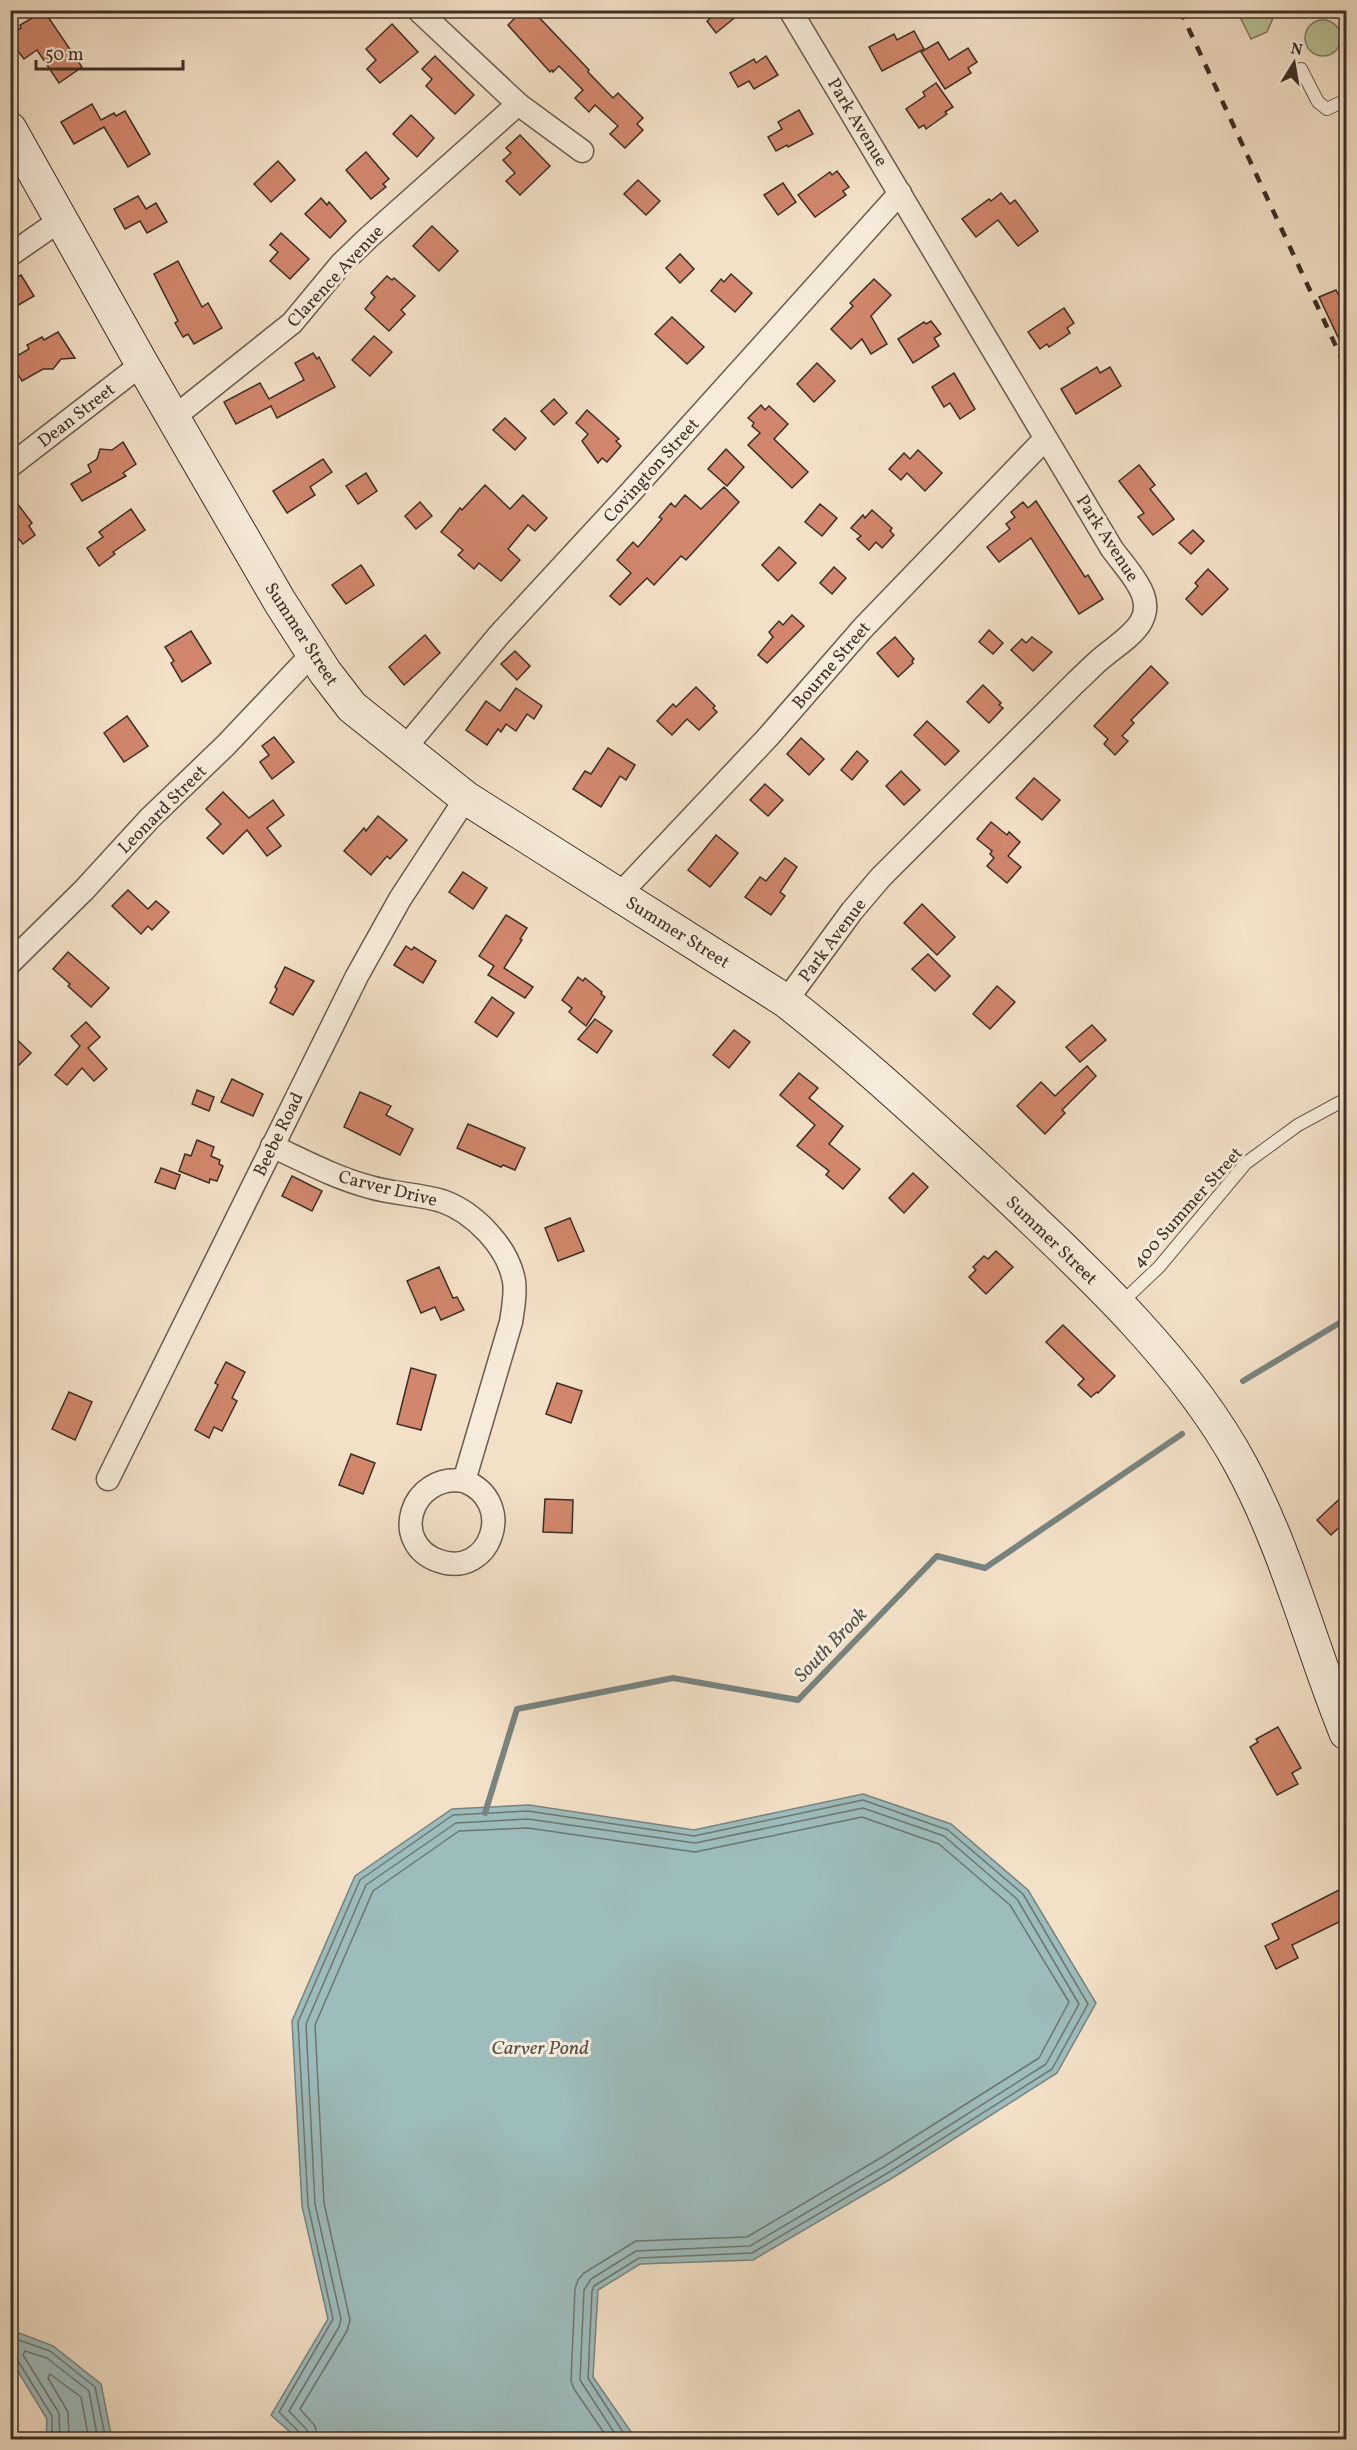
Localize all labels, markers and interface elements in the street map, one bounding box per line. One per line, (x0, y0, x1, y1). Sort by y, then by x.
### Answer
scale bar (36, 33, 183, 71)
north arrow (1264, 33, 1324, 93)
text: N (1289, 38, 1305, 62)
text: 50 m (45, 43, 84, 68)
street label: Park Avenue (820, 74, 893, 172)
street label: Clarence Avenue (282, 220, 390, 334)
street label: Dean Street (33, 378, 121, 454)
street label: Covington Street (598, 413, 706, 529)
street label: Park Avenue (1069, 490, 1144, 587)
street label: Summer Street (258, 578, 344, 691)
street label: Bourne Street (787, 617, 877, 715)
street label: Leonard Street (113, 760, 213, 860)
street label: Summer Street (620, 891, 734, 975)
street label: Park Avenue (793, 894, 873, 988)
street label: Beebe Road (248, 1088, 311, 1181)
street label: 400 Summer Street (1127, 1142, 1249, 1274)
street label: Carver Drive (336, 1165, 440, 1214)
street label: Summer Street (1000, 1191, 1102, 1291)
water label: South Brook (788, 1602, 874, 1689)
water label: Carver Pond (491, 2035, 589, 2063)

